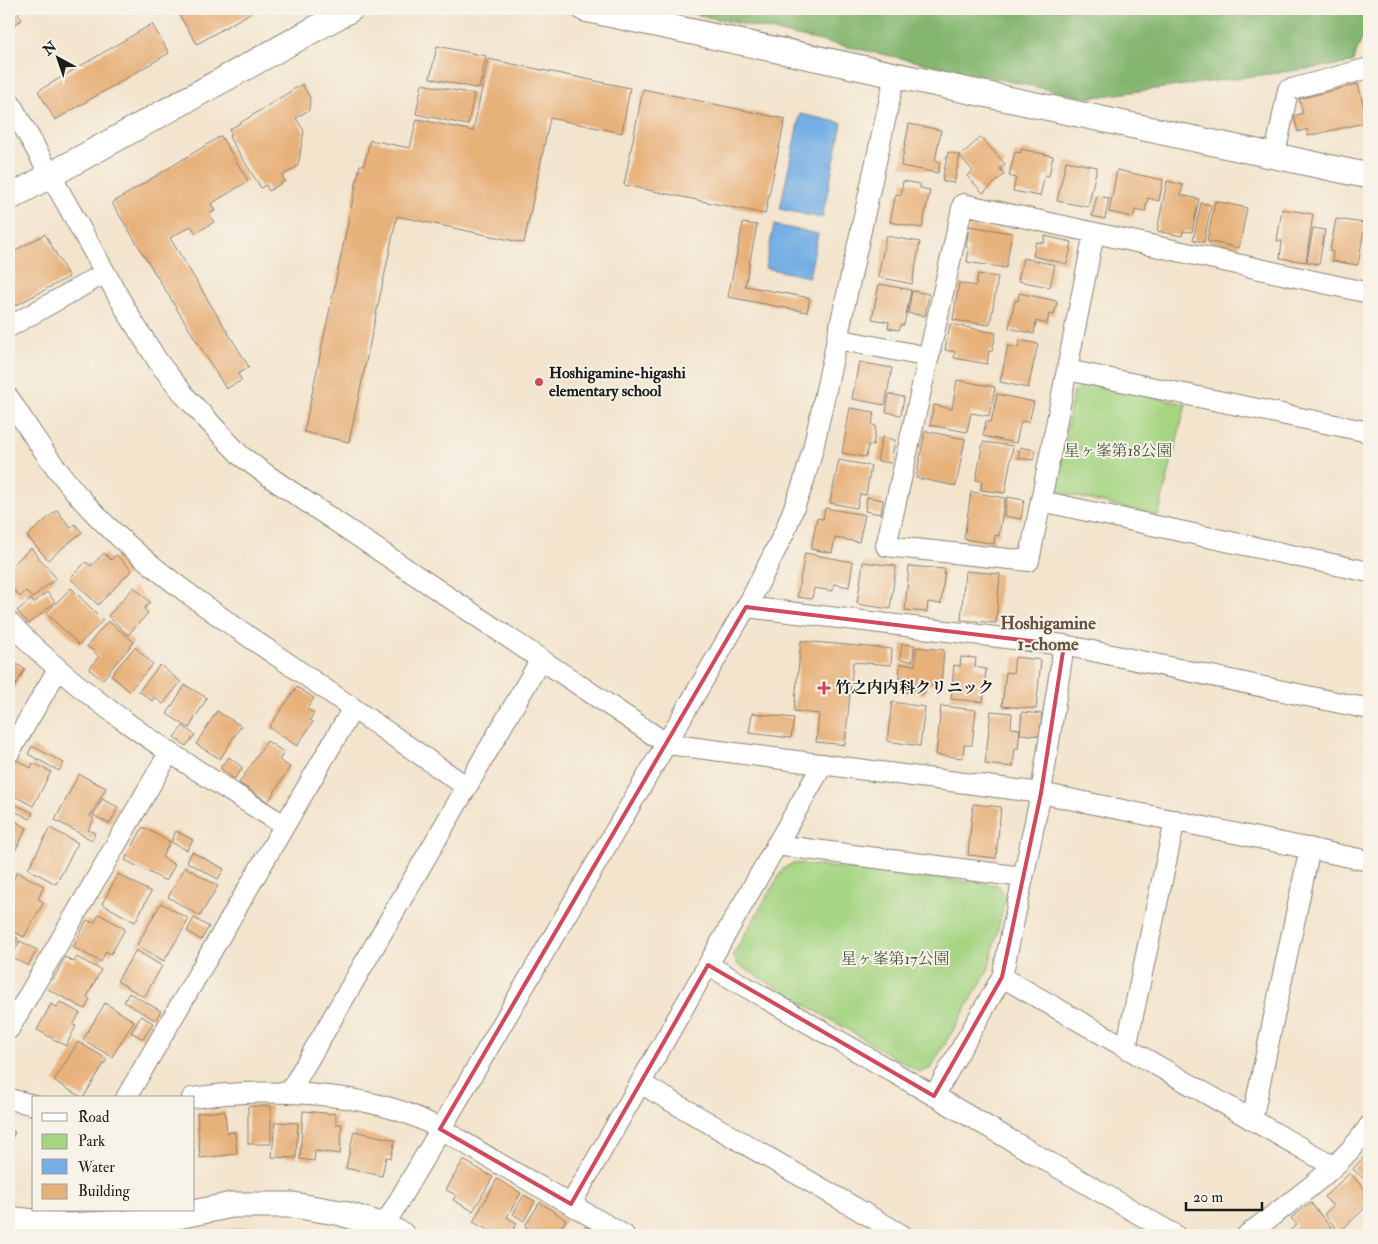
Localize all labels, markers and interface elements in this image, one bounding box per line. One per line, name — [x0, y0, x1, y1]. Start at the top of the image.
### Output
north arrow — [32, 32, 82, 82]
text: N — [39, 38, 61, 60]
place label: Hoshigamine-higashi elementary school — [549, 363, 686, 402]
marker: Hoshigamine-higashi elementary school — [533, 376, 545, 388]
park label: 星ヶ峯第18公園 — [1063, 441, 1173, 461]
district label: Hoshigamine 1-chome — [1000, 612, 1096, 656]
place label: 竹之内内科クリニック — [835, 678, 994, 698]
marker: 竹之内内科クリニック — [817, 681, 831, 695]
park label: 星ヶ峯第17公園 — [840, 949, 950, 969]
legend — [32, 1096, 195, 1212]
text: Road — [78, 1108, 110, 1127]
text: Park — [78, 1132, 105, 1151]
text: Water — [77, 1158, 115, 1177]
scale bar — [1186, 1179, 1262, 1211]
text: Building — [78, 1182, 130, 1201]
text: 20 m — [1193, 1188, 1223, 1207]

